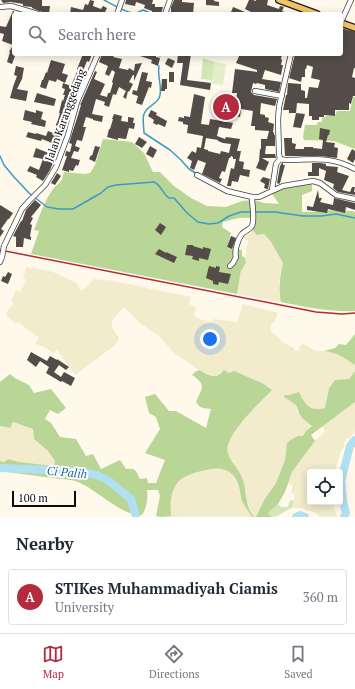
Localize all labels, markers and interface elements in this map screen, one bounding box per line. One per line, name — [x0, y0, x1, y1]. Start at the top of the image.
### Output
search box — [12, 12, 343, 56]
icon: search — [26, 23, 48, 45]
text: Search here — [58, 24, 136, 44]
street label: Jalan Karanggedang — [42, 67, 88, 163]
pin: A — [213, 92, 239, 122]
your location — [200, 329, 220, 349]
water label: Ci Palih — [46, 463, 88, 481]
map controls — [307, 469, 343, 505]
button: locate — [307, 469, 343, 505]
scale bar — [12, 489, 76, 508]
text: 100 m — [18, 491, 48, 505]
text: Nearby — [16, 532, 74, 555]
text: STIKes Muhammadiyah Ciamis — [55, 578, 278, 598]
text: A — [25, 588, 35, 606]
text: 360 m — [303, 588, 338, 606]
text: University — [55, 598, 114, 616]
tab: Map — [42, 643, 64, 681]
tab: Directions — [149, 643, 200, 681]
tab: Saved — [284, 643, 313, 681]

